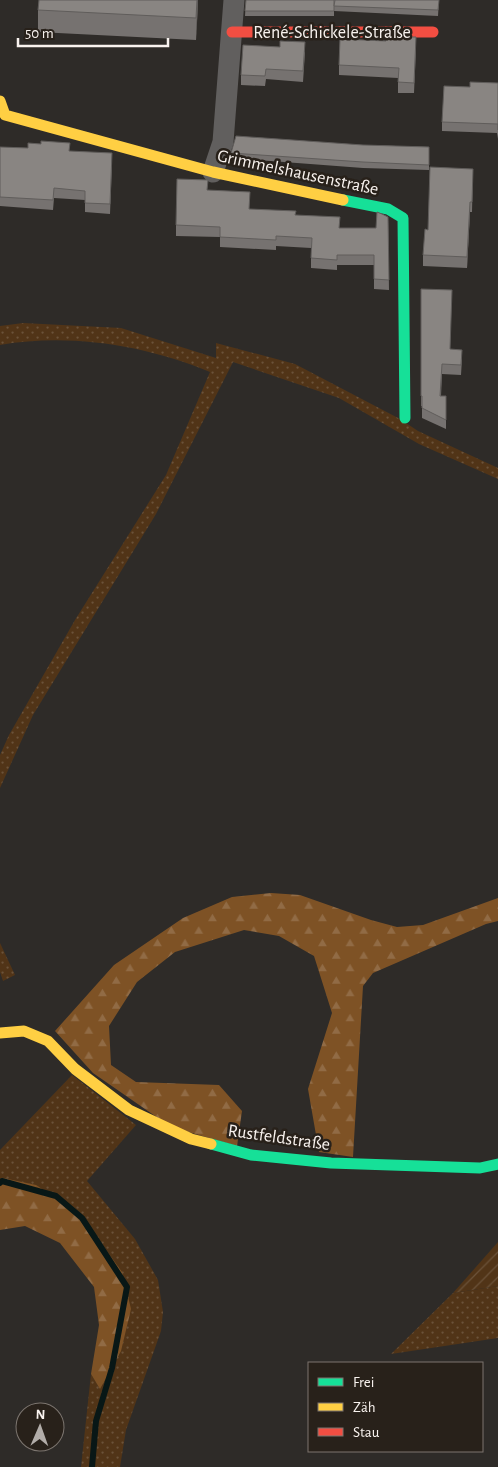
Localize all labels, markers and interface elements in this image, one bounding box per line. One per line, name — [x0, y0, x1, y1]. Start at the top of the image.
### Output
scale bar — [18, 15, 168, 47]
street label: René-Schickele-Straße — [253, 24, 411, 42]
text: 50 m — [25, 26, 54, 41]
street label: Grimmelshausenstraße — [216, 147, 380, 199]
street label: Rustfeldstraße — [227, 1122, 331, 1154]
legend — [308, 1362, 483, 1452]
text: Frei — [353, 1375, 374, 1390]
text: Zäh — [353, 1400, 376, 1415]
north arrow — [15, 1402, 65, 1452]
text: N — [35, 1408, 46, 1422]
text: Stau — [353, 1425, 380, 1440]

